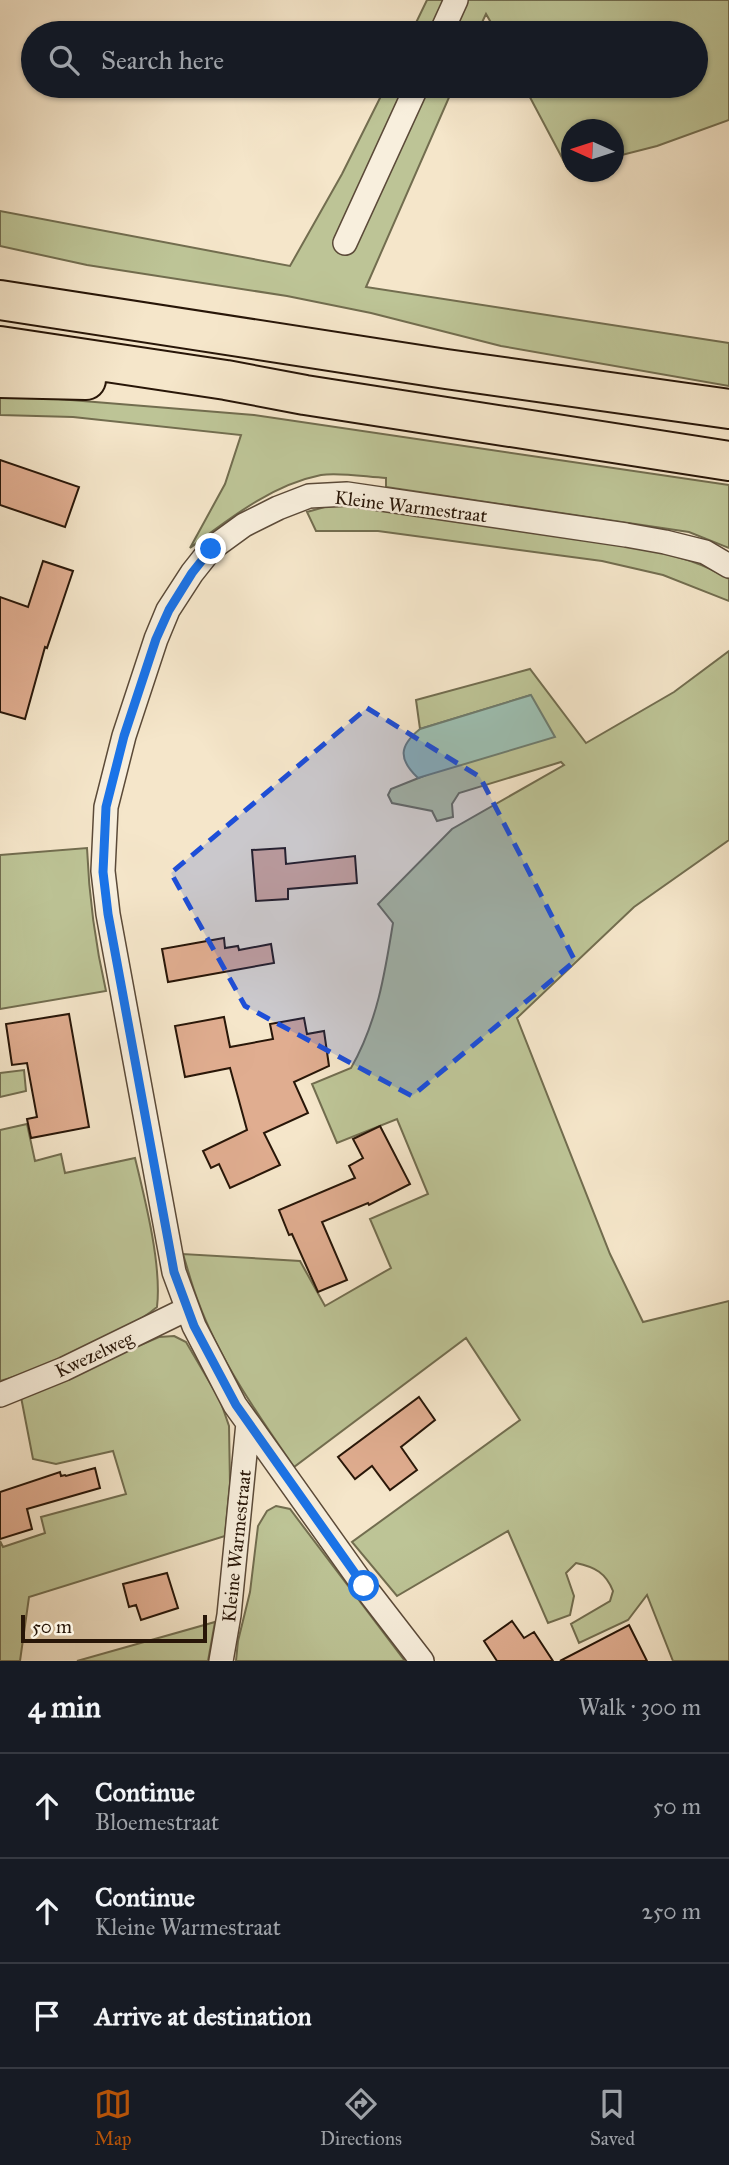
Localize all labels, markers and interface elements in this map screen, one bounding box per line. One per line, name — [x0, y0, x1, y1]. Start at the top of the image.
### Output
search box — [21, 21, 708, 98]
icon: search — [45, 41, 83, 79]
text: Search here — [101, 44, 224, 76]
north arrow — [561, 119, 624, 182]
street label: Kleine Warmestraat — [333, 486, 489, 527]
route end — [195, 533, 226, 564]
street label: Kwezelweg — [51, 1326, 138, 1383]
street label: Kleine Warmestraat — [217, 1468, 256, 1624]
route start — [348, 1570, 379, 1601]
scale bar — [21, 1612, 206, 1644]
text: 50 m — [32, 1615, 72, 1638]
text: 4 min — [28, 1689, 101, 1725]
text: Walk · 300 m — [578, 1693, 701, 1721]
text: Continue — [95, 1776, 195, 1808]
icon: ahead — [28, 1787, 66, 1825]
text: 50 m — [653, 1792, 701, 1820]
text: Bloemestraat — [95, 1808, 219, 1836]
text: Continue — [95, 1881, 195, 1913]
icon: ahead — [28, 1892, 66, 1930]
text: 250 m — [641, 1897, 701, 1925]
text: Kleine Warmestraat — [95, 1913, 281, 1941]
icon: arrive — [28, 1997, 66, 2035]
text: Arrive at destination — [95, 2000, 312, 2032]
tab: Map — [94, 2085, 132, 2150]
tab: Directions — [320, 2085, 402, 2150]
tab: Saved — [590, 2085, 635, 2150]

